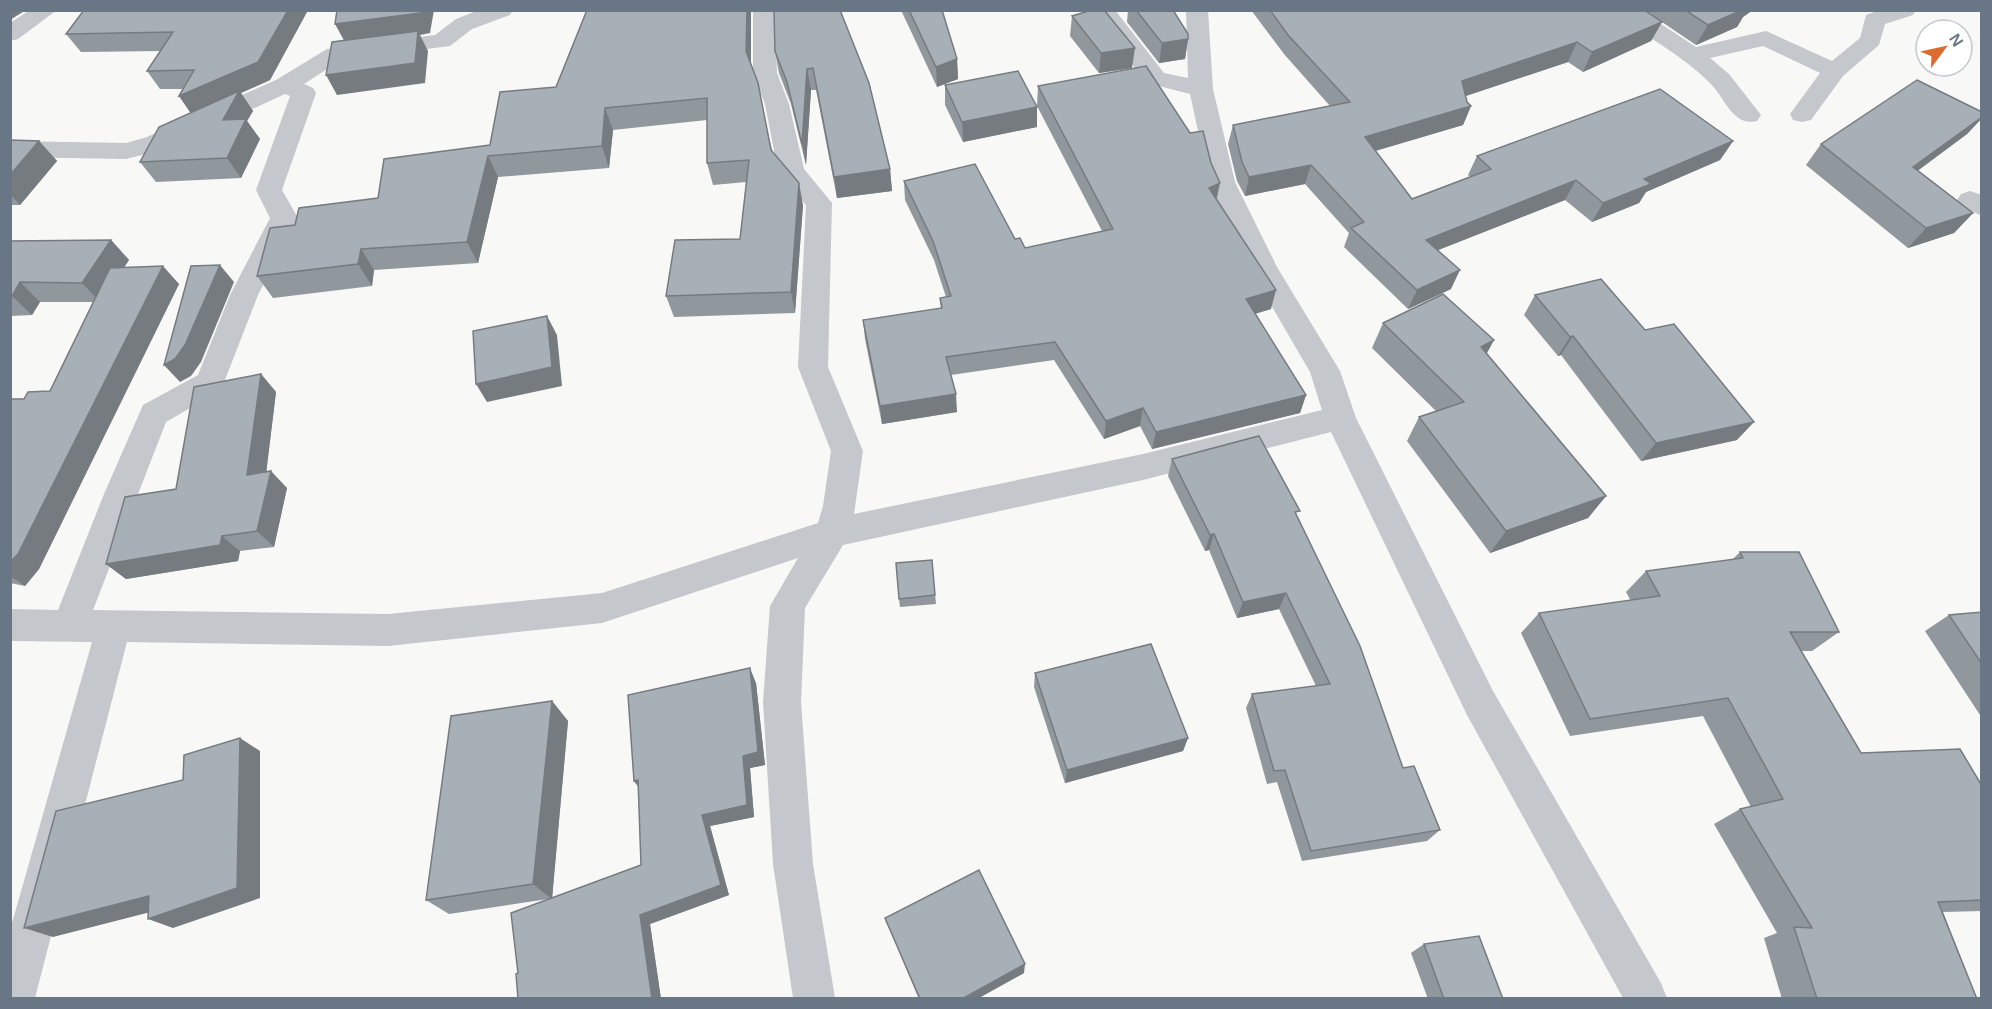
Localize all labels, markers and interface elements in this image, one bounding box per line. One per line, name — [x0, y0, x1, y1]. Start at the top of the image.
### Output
north arrow — [1914, 18, 1974, 78]
text: N — [1946, 31, 1966, 50]

